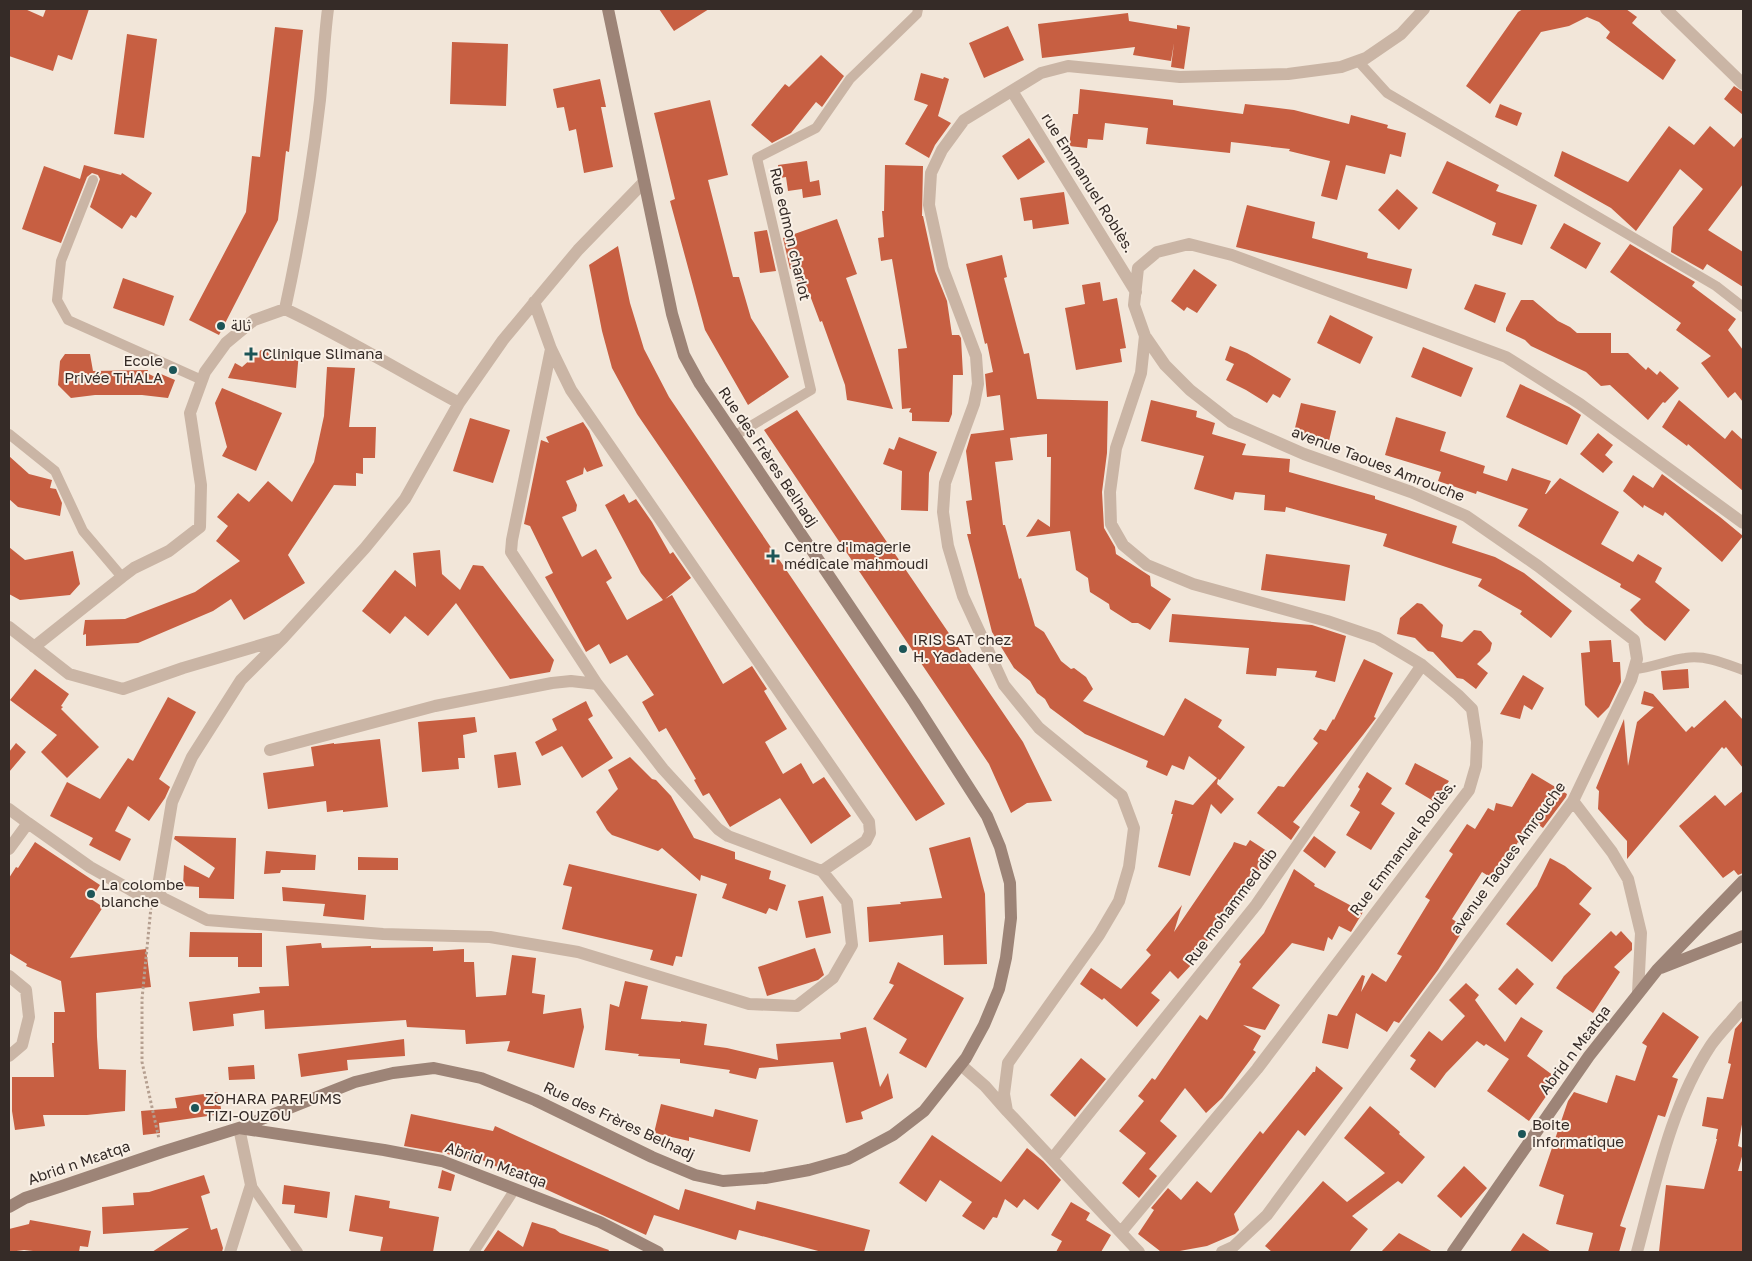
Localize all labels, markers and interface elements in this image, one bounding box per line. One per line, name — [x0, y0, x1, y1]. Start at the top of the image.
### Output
street label: rue Emmanuel Roblès. — [1039, 109, 1139, 256]
street label: Rue edmon charlot — [767, 166, 815, 302]
place label: ثالة — [231, 316, 251, 334]
marker: ثالة — [215, 320, 227, 332]
place label: Clinique Slimana — [262, 344, 383, 362]
marker: Clinique Slimana — [244, 347, 258, 361]
place label: Ecole Privée THALA — [64, 351, 163, 386]
marker: Ecole Privée THALA — [167, 364, 179, 376]
street label: Rue des Frères Belhadj — [715, 383, 822, 530]
street label: avenue Taoues Amrouche — [1289, 422, 1468, 505]
place label: Centre d'imagerie médicale mahmoudi — [784, 537, 929, 572]
marker: Centre d'imagerie médicale mahmoudi — [766, 549, 780, 563]
place label: IRIS SAT chez H. Yadadene — [913, 630, 1011, 665]
marker: IRIS SAT chez H. Yadadene — [897, 643, 909, 655]
street label: Rue Emmanuel Roblès. — [1345, 776, 1459, 919]
street label: avenue Taoues Amrouche — [1446, 778, 1569, 937]
street label: Rue mohammed dib — [1180, 844, 1280, 969]
place label: La colombe blanche — [101, 875, 184, 910]
marker: La colombe blanche — [85, 888, 97, 900]
street label: Abrid n Mɛatqa — [1535, 1001, 1614, 1098]
street label: Rue des Frères Belhadj — [541, 1077, 698, 1163]
place label: ZOHARA PARFUMS TIZI-OUZOU — [205, 1089, 342, 1124]
marker: ZOHARA PARFUMS TIZI-OUZOU — [189, 1102, 201, 1114]
place label: Boite informatique — [1532, 1115, 1624, 1150]
marker: Boite informatique — [1516, 1128, 1528, 1140]
street label: Abrid n Mɛatqa — [25, 1136, 132, 1188]
street label: Abrid n Mɛatqa — [443, 1137, 550, 1191]

